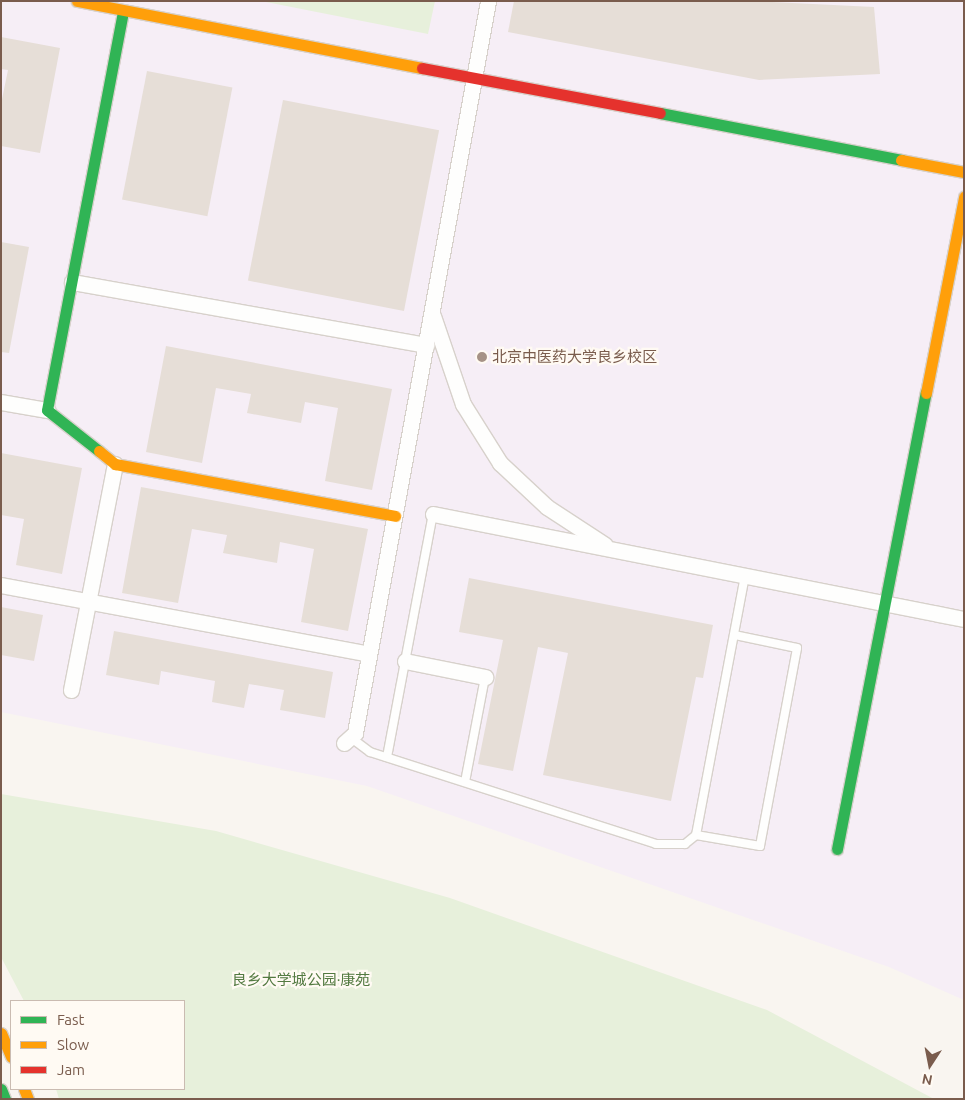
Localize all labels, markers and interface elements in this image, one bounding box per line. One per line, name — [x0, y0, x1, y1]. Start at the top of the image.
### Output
place label: 北京中医药大学良乡校区 — [492, 348, 657, 366]
marker: 北京中医药大学良乡校区 — [476, 351, 488, 363]
park label: 良乡大学城公园·康苑 — [232, 971, 370, 989]
legend — [10, 1000, 185, 1090]
text: Fast — [57, 1011, 84, 1028]
text: Slow — [57, 1036, 89, 1053]
north arrow — [905, 1040, 955, 1090]
text: Jam — [57, 1061, 85, 1078]
text: N — [920, 1071, 934, 1089]

